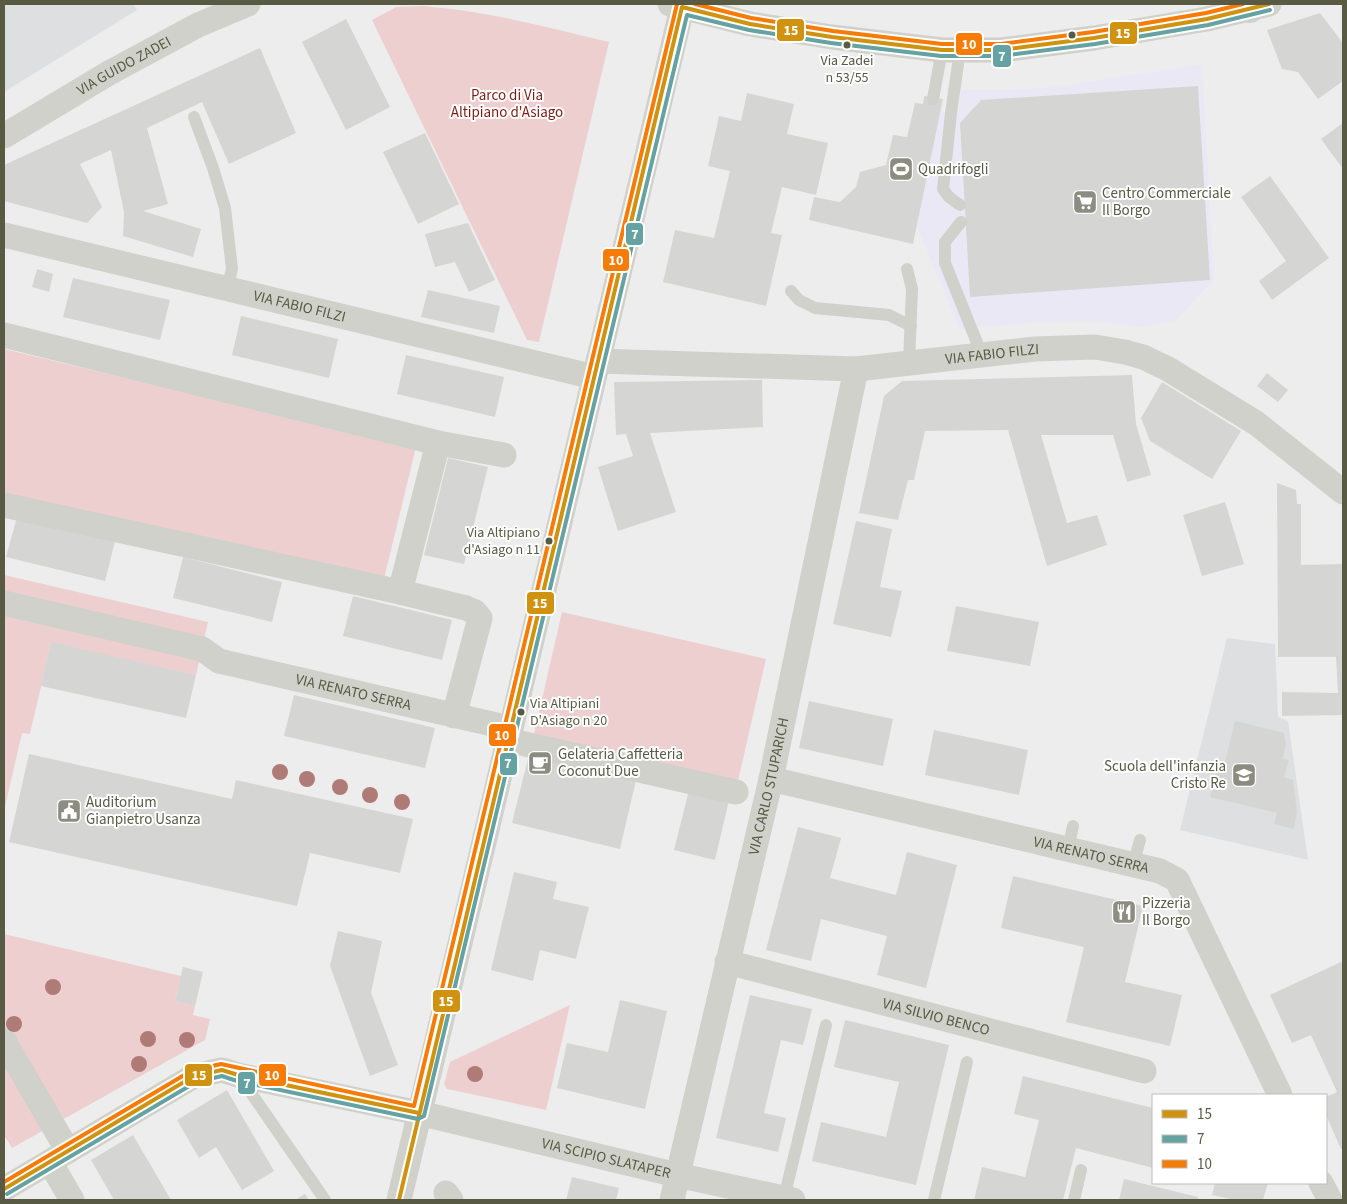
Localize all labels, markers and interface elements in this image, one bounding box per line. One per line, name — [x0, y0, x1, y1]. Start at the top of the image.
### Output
line badge: 15 — [776, 18, 805, 42]
text: 15 — [784, 21, 798, 41]
line badge: 15 — [1109, 21, 1138, 45]
text: 15 — [1116, 24, 1130, 44]
unlabelled marker — [1067, 30, 1077, 40]
street label: VIA GUIDO ZADEI — [73, 31, 175, 101]
line badge: 10 — [955, 32, 983, 56]
text: 10 — [962, 35, 976, 55]
marker: Via Zadei n 53/55 — [842, 40, 852, 50]
line badge: 7 — [992, 44, 1012, 68]
text: 7 — [998, 47, 1006, 67]
place label: Via Zadei n 53/55 — [820, 51, 874, 88]
park label: Parco di Via Altipiano d'Asiago — [451, 85, 563, 123]
sports icon: Quadrifogli — [888, 156, 914, 182]
place label: Quadrifogli — [918, 159, 988, 180]
place label: Centro Commerciale Il Borgo — [1102, 183, 1231, 221]
supermarket icon: Centro Commerciale Il Borgo — [1072, 189, 1098, 215]
line badge: 7 — [625, 222, 644, 246]
text: 7 — [631, 225, 639, 245]
line badge: 10 — [602, 248, 630, 272]
text: 10 — [609, 251, 623, 271]
street label: VIA FABIO FILZI — [251, 285, 348, 327]
street label: VIA FABIO FILZI — [944, 338, 1039, 369]
place label: Via Altipiano d'Asiago n 11 — [464, 523, 540, 560]
marker: Via Altipiano d'Asiago n 11 — [544, 536, 554, 546]
line badge: 15 — [526, 591, 555, 615]
text: 15 — [533, 594, 547, 614]
street label: VIA RENATO SERRA — [293, 668, 414, 716]
place label: Via Altipiani D'Asiago n 20 — [530, 694, 607, 731]
marker: Via Altipiani D'Asiago n 20 — [516, 707, 526, 717]
street label: VIA CARLO STUPARICH — [743, 716, 794, 857]
line badge: 10 — [488, 723, 517, 747]
text: 10 — [495, 726, 509, 746]
place label: Gelateria Caffetteria Coconut Due — [558, 744, 683, 782]
cafe icon: Gelateria Caffetteria Coconut Due — [527, 750, 553, 776]
line badge: 7 — [499, 752, 518, 776]
text: 7 — [504, 754, 512, 774]
place label: Scuola dell'infanzia Cristo Re — [1104, 756, 1226, 794]
school or university icon: Scuola dell'infanzia Cristo Re — [1231, 762, 1257, 788]
place label: Auditorium Gianpietro Usanza — [86, 792, 201, 830]
public building icon: Auditorium Gianpietro Usanza — [56, 798, 82, 824]
street label: VIA RENATO SERRA — [1031, 831, 1152, 879]
place label: Pizzeria Il Borgo — [1142, 893, 1191, 931]
restaurant icon: Pizzeria Il Borgo — [1111, 899, 1137, 925]
line badge: 15 — [432, 989, 461, 1013]
text: 15 — [439, 992, 453, 1012]
street label: VIA SILVIO BENCO — [880, 993, 992, 1041]
line badge: 15 — [184, 1063, 213, 1087]
line badge: 10 — [258, 1063, 287, 1087]
text: 15 — [192, 1066, 206, 1086]
text: 10 — [265, 1066, 279, 1086]
line badge: 7 — [237, 1071, 256, 1095]
text: 7 — [243, 1074, 251, 1094]
legend — [1152, 1094, 1327, 1184]
text: 15 — [1197, 1104, 1212, 1125]
text: 7 — [1197, 1129, 1204, 1150]
street label: VIA SCIPIO SLATAPER — [540, 1132, 673, 1184]
text: 10 — [1197, 1154, 1212, 1175]

